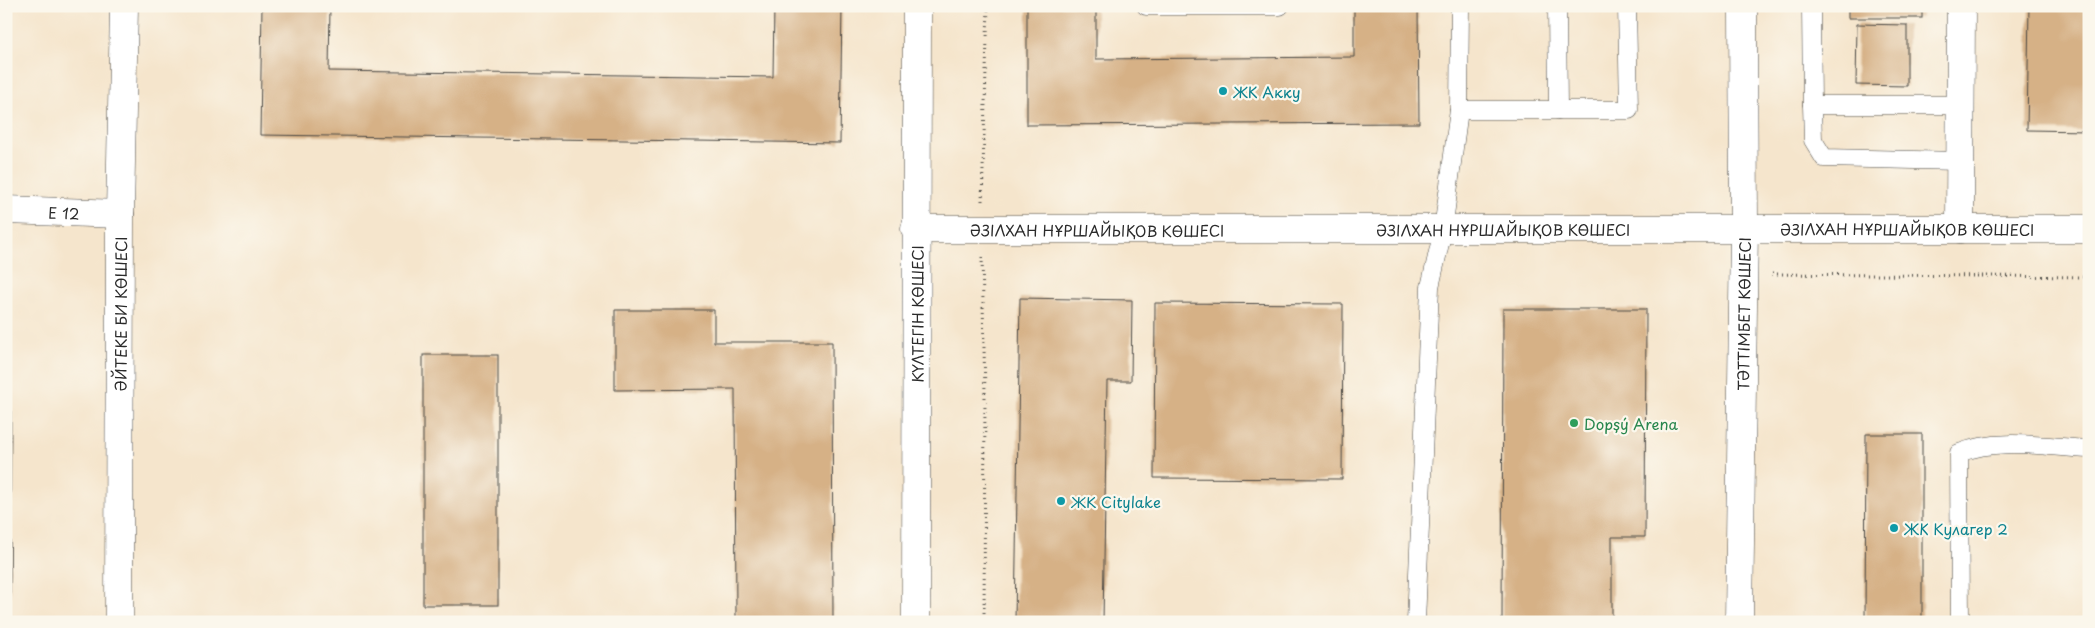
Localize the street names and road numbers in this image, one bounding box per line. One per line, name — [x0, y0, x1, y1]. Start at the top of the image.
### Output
street label: E 12 — [48, 200, 80, 224]
street label: ӘЗІЛХАН НҰРШАЙЫҚОВ КӨШЕСІ — [1376, 217, 1630, 241]
street label: ӘЗІЛХАН НҰРШАЙЫҚОВ КӨШЕСІ — [1780, 217, 2034, 240]
street label: ӘЗІЛХАН НҰРШАЙЫҚОВ КӨШЕСІ — [970, 218, 1224, 241]
street label: ӘЙТЕКЕ БИ КӨШЕСІ — [108, 237, 131, 391]
street label: ТӘТТІМБЕТ КӨШЕСІ — [1730, 237, 1755, 391]
street label: КҮЛТЕГІН КӨШЕСІ — [905, 245, 928, 383]

